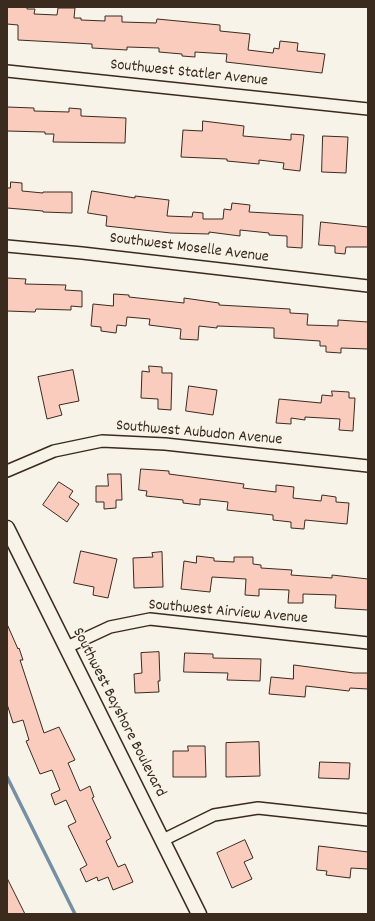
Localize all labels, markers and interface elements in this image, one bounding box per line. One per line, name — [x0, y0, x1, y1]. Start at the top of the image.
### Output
street label: Southwest Statler Avenue — [109, 56, 269, 92]
street label: Southwest Moselle Avenue — [108, 230, 270, 268]
street label: Southwest Aubudon Avenue — [115, 417, 283, 451]
street label: Southwest Airview Avenue — [147, 596, 309, 630]
street label: Southwest Bayshore Boulevard — [67, 625, 169, 801]

